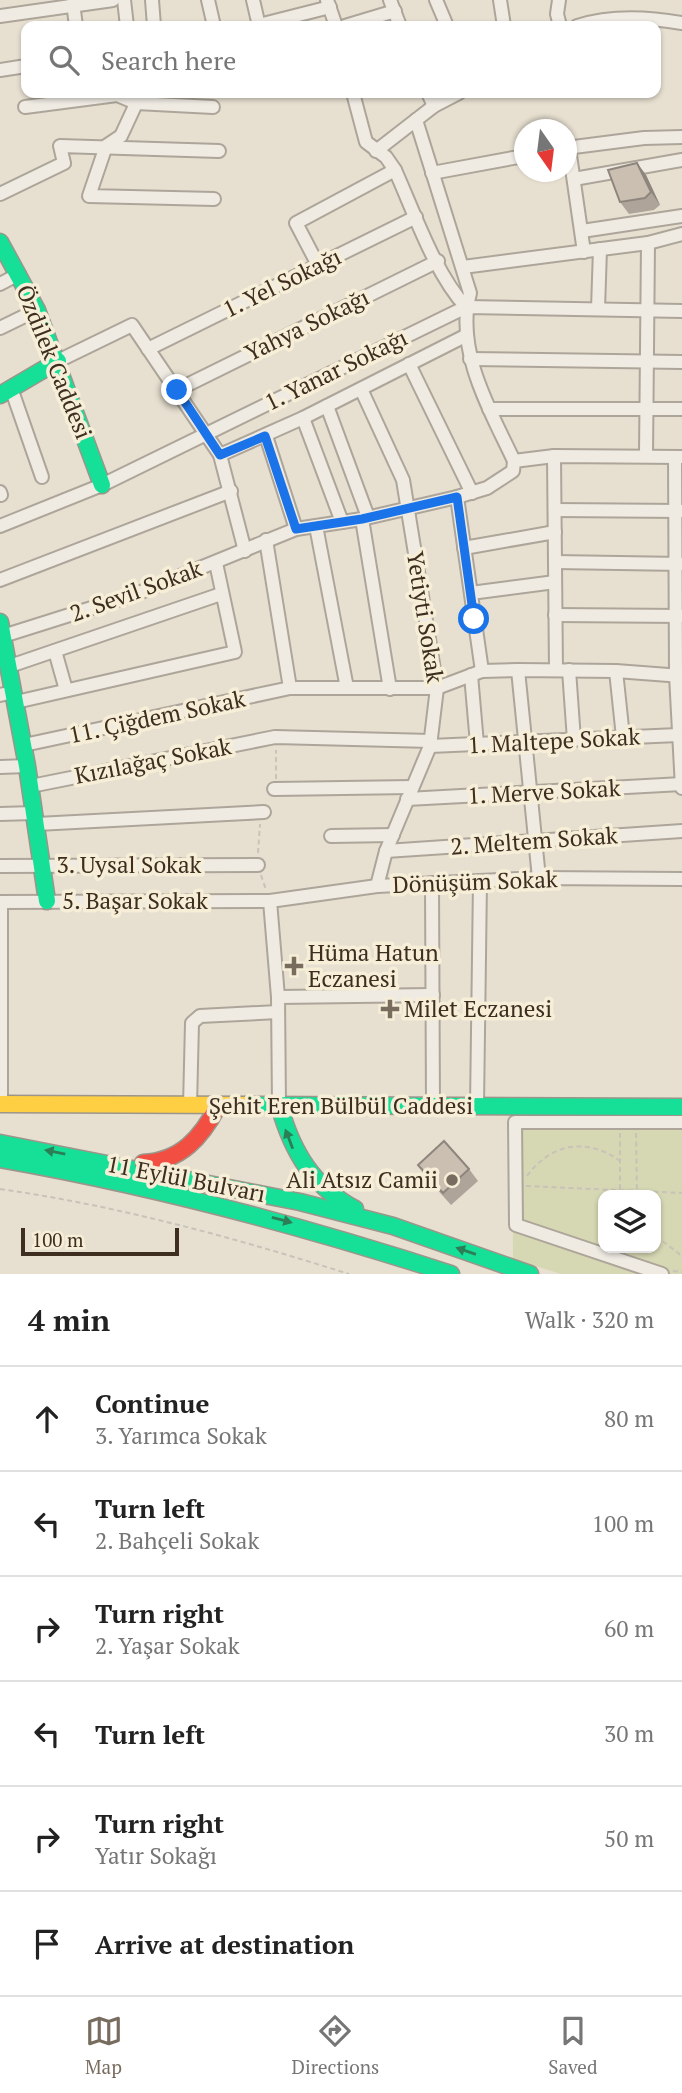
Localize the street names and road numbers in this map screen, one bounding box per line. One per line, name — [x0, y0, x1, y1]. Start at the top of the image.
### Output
street label: 1. Yel Sokağı — [218, 241, 346, 324]
street label: Özdilek Caddesi — [9, 280, 100, 444]
street label: Yahya Sokağı — [240, 281, 374, 368]
street label: 1. Yanar Sokağı — [259, 322, 412, 417]
street label: Yetiyti Sokak — [400, 549, 451, 685]
street label: 2. Sevil Sokak — [66, 552, 206, 629]
street label: 11. Çiğdem Sokak — [66, 683, 248, 750]
street label: 1. Maltepe Sokak — [467, 721, 641, 760]
street label: Kızılağaç Sokak — [72, 730, 234, 791]
street label: 1. Merve Sokak — [467, 772, 621, 811]
street label: 2. Meltem Sokak — [449, 819, 619, 862]
street label: 3. Uysal Sokak — [57, 849, 202, 880]
street label: Dönüşüm Sokak — [392, 863, 558, 900]
street label: 5. Başar Sokak — [62, 885, 208, 916]
street label: Şehit Eren Bülbül Caddesi — [209, 1090, 473, 1121]
street label: 11 Eylül Bulvarı — [104, 1148, 268, 1209]

